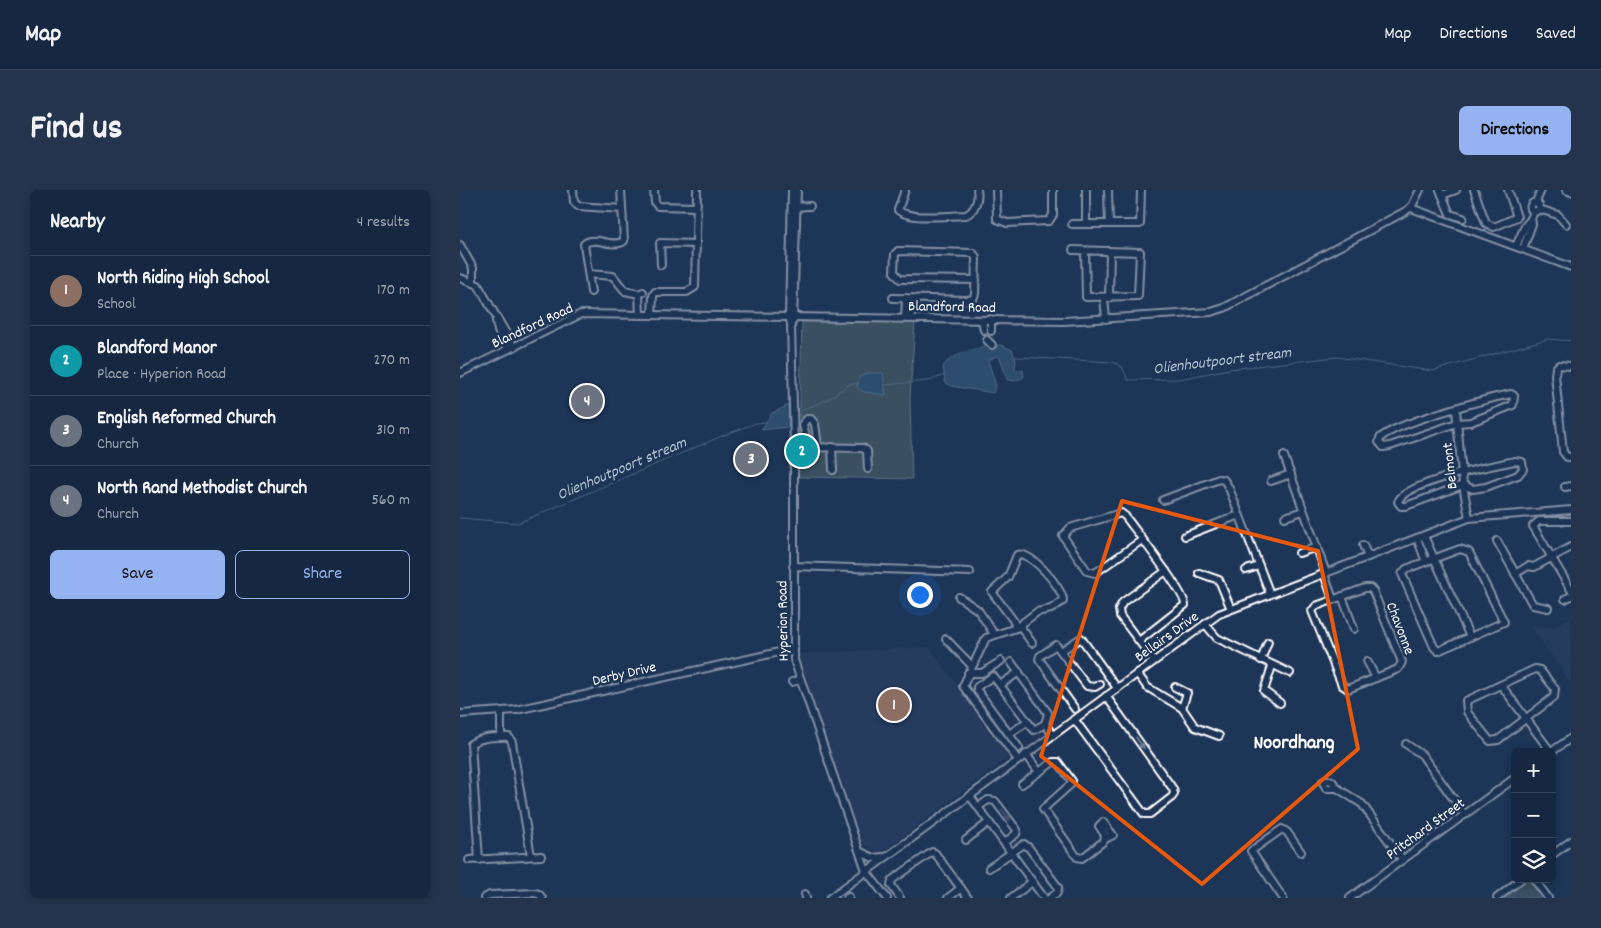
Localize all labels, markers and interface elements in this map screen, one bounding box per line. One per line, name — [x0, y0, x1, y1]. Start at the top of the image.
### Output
text: Map — [25, 18, 61, 52]
text: Map — [1384, 22, 1411, 47]
text: Directions — [1439, 22, 1508, 47]
text: Saved — [1536, 22, 1576, 47]
text: Find us — [30, 105, 122, 155]
button: Directions — [1459, 106, 1571, 155]
text: Nearby — [50, 208, 105, 238]
text: 4 results — [357, 211, 410, 234]
text: North Riding High School — [97, 266, 269, 293]
text: 1 — [64, 279, 68, 302]
text: 170 m — [377, 279, 410, 302]
text: School — [97, 293, 136, 316]
street label: Blandford Road — [908, 296, 996, 320]
street label: Blandford Road — [488, 298, 577, 355]
text: Blandford Manor — [97, 336, 217, 363]
water label: Olienhoutpoort stream — [1152, 341, 1294, 381]
text: 2 — [63, 349, 70, 372]
text: 270 m — [374, 349, 410, 372]
text: Place · Hyperion Road — [97, 363, 226, 386]
pin: 4 — [571, 382, 603, 420]
text: English Reformed Church — [97, 406, 276, 433]
text: 3 — [62, 419, 70, 442]
text: 310 m — [376, 419, 410, 442]
water label: Olienhoutpoort stream — [554, 431, 691, 507]
pin: 2 — [786, 432, 818, 470]
text: Church — [97, 433, 139, 456]
pin: 3 — [735, 440, 767, 478]
street label: Belmont — [1438, 441, 1464, 490]
text: North Rand Methodist Church — [97, 476, 307, 503]
text: 4 — [63, 489, 69, 512]
text: 560 m — [371, 489, 410, 512]
text: Church — [97, 503, 139, 526]
button: Save — [50, 550, 225, 599]
button: Share — [235, 550, 410, 599]
street label: Hyperion Road — [772, 580, 796, 661]
your location — [907, 582, 933, 608]
street label: Chavonne — [1379, 599, 1419, 659]
street label: Bellairs Drive — [1130, 606, 1204, 669]
street label: Derby Drive — [590, 657, 659, 693]
pin: 1 — [878, 686, 910, 724]
district label: Noordhang — [1253, 730, 1335, 758]
one-way arrow — [1135, 736, 1145, 750]
map controls — [1511, 748, 1556, 883]
button: + — [1511, 748, 1556, 793]
street label: Pritchard Street — [1382, 793, 1471, 866]
button: − — [1511, 793, 1556, 838]
one-way arrow — [1001, 808, 1011, 822]
button: layers — [1511, 838, 1556, 883]

